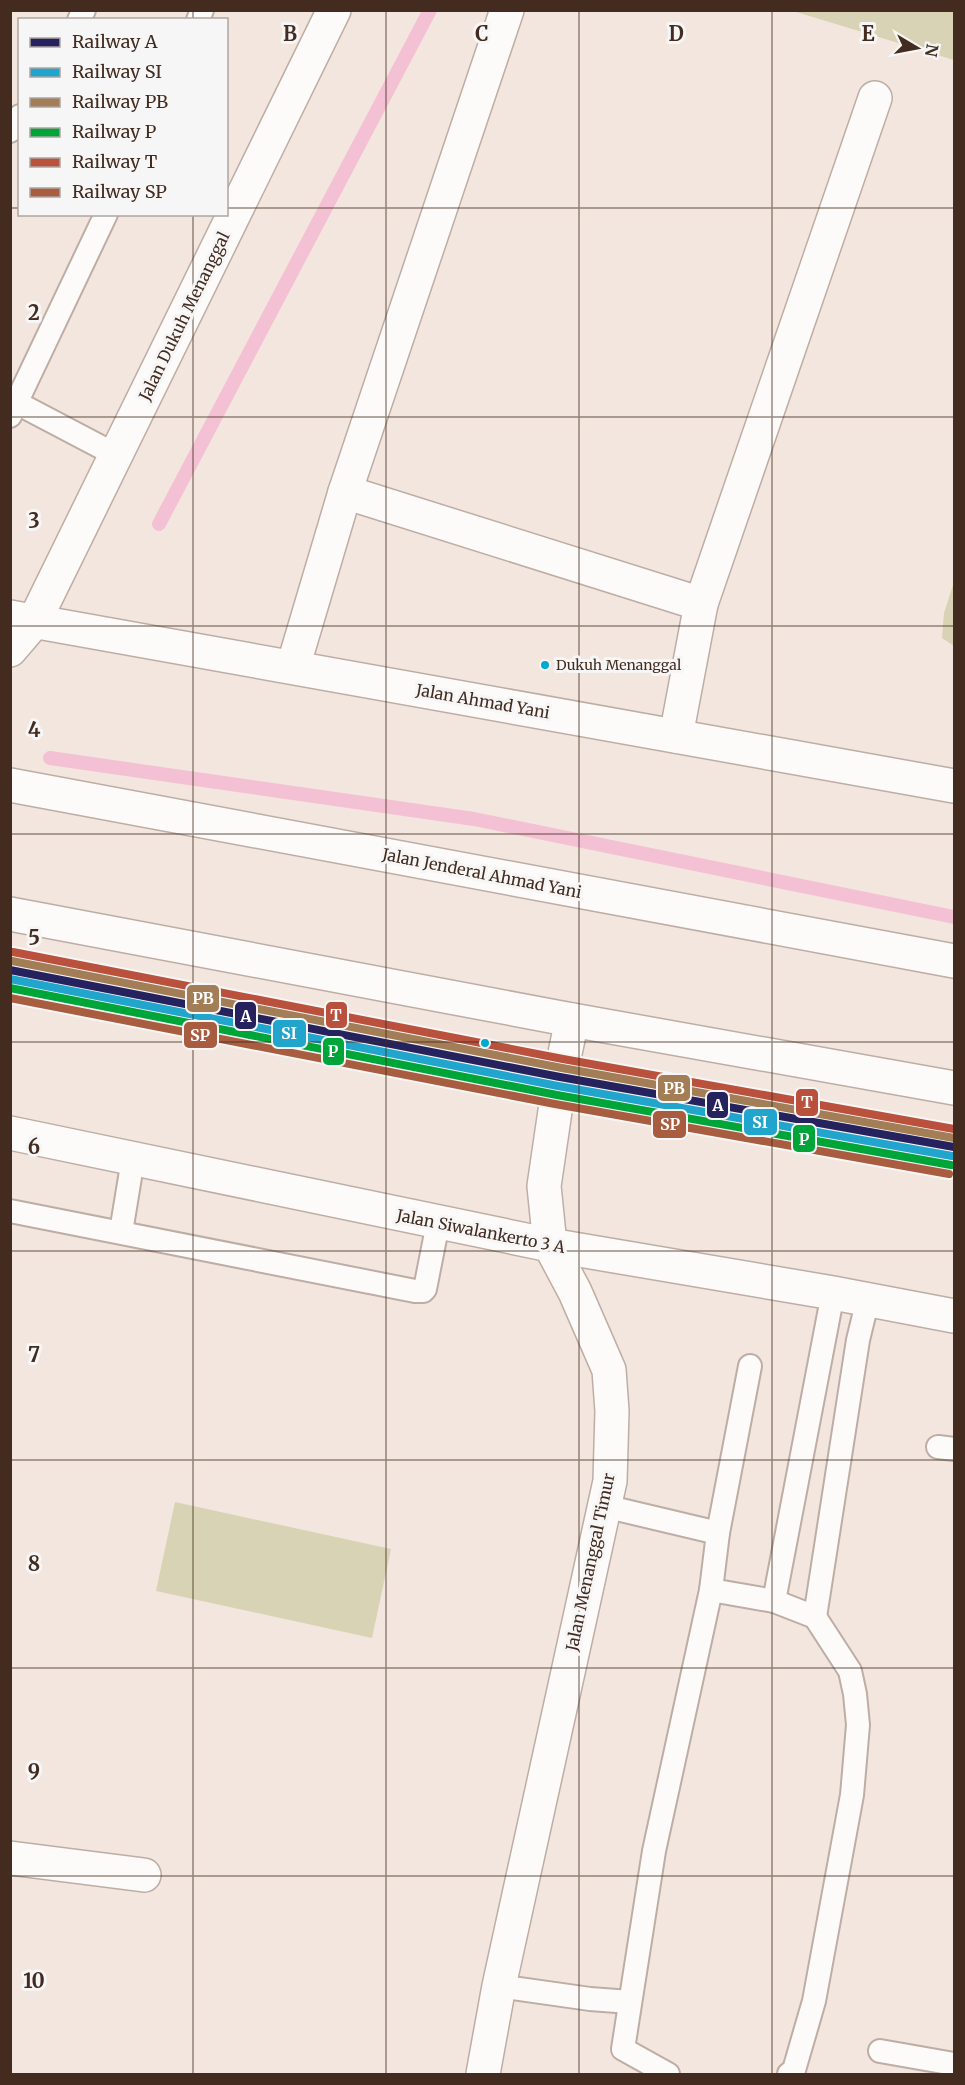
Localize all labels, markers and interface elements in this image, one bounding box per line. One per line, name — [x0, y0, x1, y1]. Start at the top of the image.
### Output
legend — [18, 18, 228, 216]
north arrow — [887, 18, 947, 78]
text: B — [283, 21, 297, 46]
text: C — [475, 21, 489, 46]
text: D — [668, 21, 684, 46]
text: E — [861, 21, 875, 46]
text: Railway A — [72, 30, 158, 53]
text: N — [921, 43, 943, 59]
text: Railway SI — [72, 60, 162, 83]
text: Railway PB — [72, 90, 168, 113]
text: Railway P — [72, 120, 157, 143]
text: Railway T — [72, 150, 158, 173]
text: Railway SP — [72, 180, 167, 203]
street label: Jalan Dukuh Menanggal — [134, 228, 234, 405]
text: 2 — [28, 300, 40, 325]
text: 3 — [28, 508, 40, 533]
place label: Dukuh Menanggal — [556, 656, 682, 674]
marker: Dukuh Menanggal — [539, 659, 551, 671]
street label: Jalan Ahmad Yani — [414, 679, 551, 723]
text: 4 — [28, 717, 41, 742]
street label: Jalan Jenderal Ahmad Yani — [380, 844, 583, 902]
text: 5 — [28, 925, 40, 950]
line badge: PB — [186, 984, 220, 1013]
text: PB — [192, 988, 214, 1008]
line badge: A — [234, 1001, 257, 1030]
line badge: T — [325, 1001, 348, 1029]
text: T — [330, 1005, 342, 1025]
text: A — [239, 1006, 252, 1026]
line badge: SI — [272, 1019, 307, 1048]
line badge: SP — [183, 1021, 218, 1049]
text: SI — [281, 1023, 297, 1043]
text: SP — [190, 1025, 210, 1045]
line badge: P — [322, 1037, 345, 1066]
unlabelled marker — [479, 1037, 491, 1049]
text: P — [328, 1041, 339, 1061]
line badge: PB — [657, 1074, 691, 1102]
text: PB — [663, 1078, 685, 1098]
line badge: T — [795, 1088, 819, 1117]
line badge: A — [706, 1091, 729, 1119]
text: T — [801, 1092, 813, 1112]
text: A — [711, 1095, 724, 1115]
line badge: SI — [743, 1108, 778, 1136]
line badge: SP — [652, 1110, 687, 1139]
text: SI — [752, 1112, 768, 1132]
text: SP — [660, 1114, 680, 1134]
line badge: P — [792, 1124, 816, 1153]
text: P — [799, 1129, 810, 1149]
text: 6 — [28, 1134, 40, 1159]
street label: Jalan Siwalankerto 3 A — [394, 1205, 568, 1257]
text: 7 — [28, 1342, 40, 1367]
street label: Jalan Menanggal Timur — [561, 1471, 619, 1654]
text: 8 — [28, 1551, 40, 1576]
text: 9 — [28, 1759, 40, 1784]
text: 10 — [23, 1968, 45, 1993]

